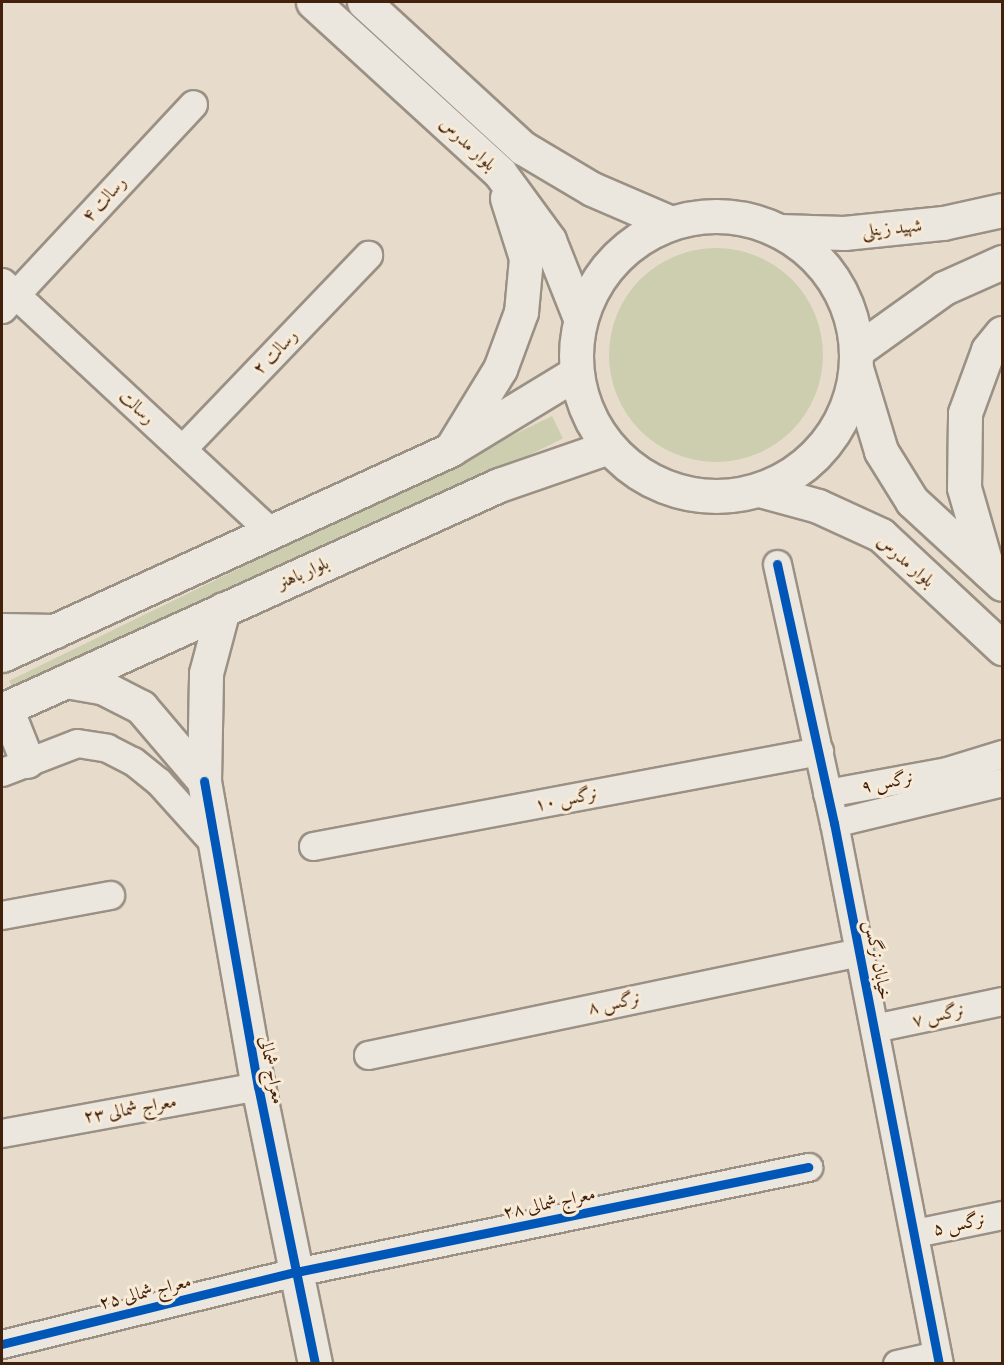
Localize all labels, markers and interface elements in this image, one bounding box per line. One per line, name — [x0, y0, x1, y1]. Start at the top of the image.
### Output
street label: بلوار مدرس — [435, 112, 501, 176]
street label: رسالت ۴ — [77, 172, 131, 226]
street label: شهید زینلی — [861, 215, 923, 241]
street label: رسالت ۲ — [248, 325, 302, 379]
street label: رسالت — [115, 385, 159, 429]
street label: بلوار مدرس — [873, 530, 939, 592]
street label: بلوار باهنر — [274, 552, 332, 594]
street label: نرگس ۹ — [859, 766, 915, 798]
street label: نرگس ۱۰ — [533, 782, 599, 816]
street label: خیابان نرگس — [860, 918, 896, 1002]
street label: نرگس ۸ — [586, 987, 642, 1019]
street label: نرگس ۷ — [910, 999, 966, 1031]
street label: معراج شمالی — [255, 1034, 289, 1106]
street label: معراج شمالی ۲۳ — [82, 1090, 178, 1128]
street label: معراج شمالی ۲۸ — [501, 1183, 597, 1223]
street label: نرگس ۵ — [931, 1208, 987, 1240]
street label: معراج شمالی ۲۵ — [97, 1270, 193, 1314]

